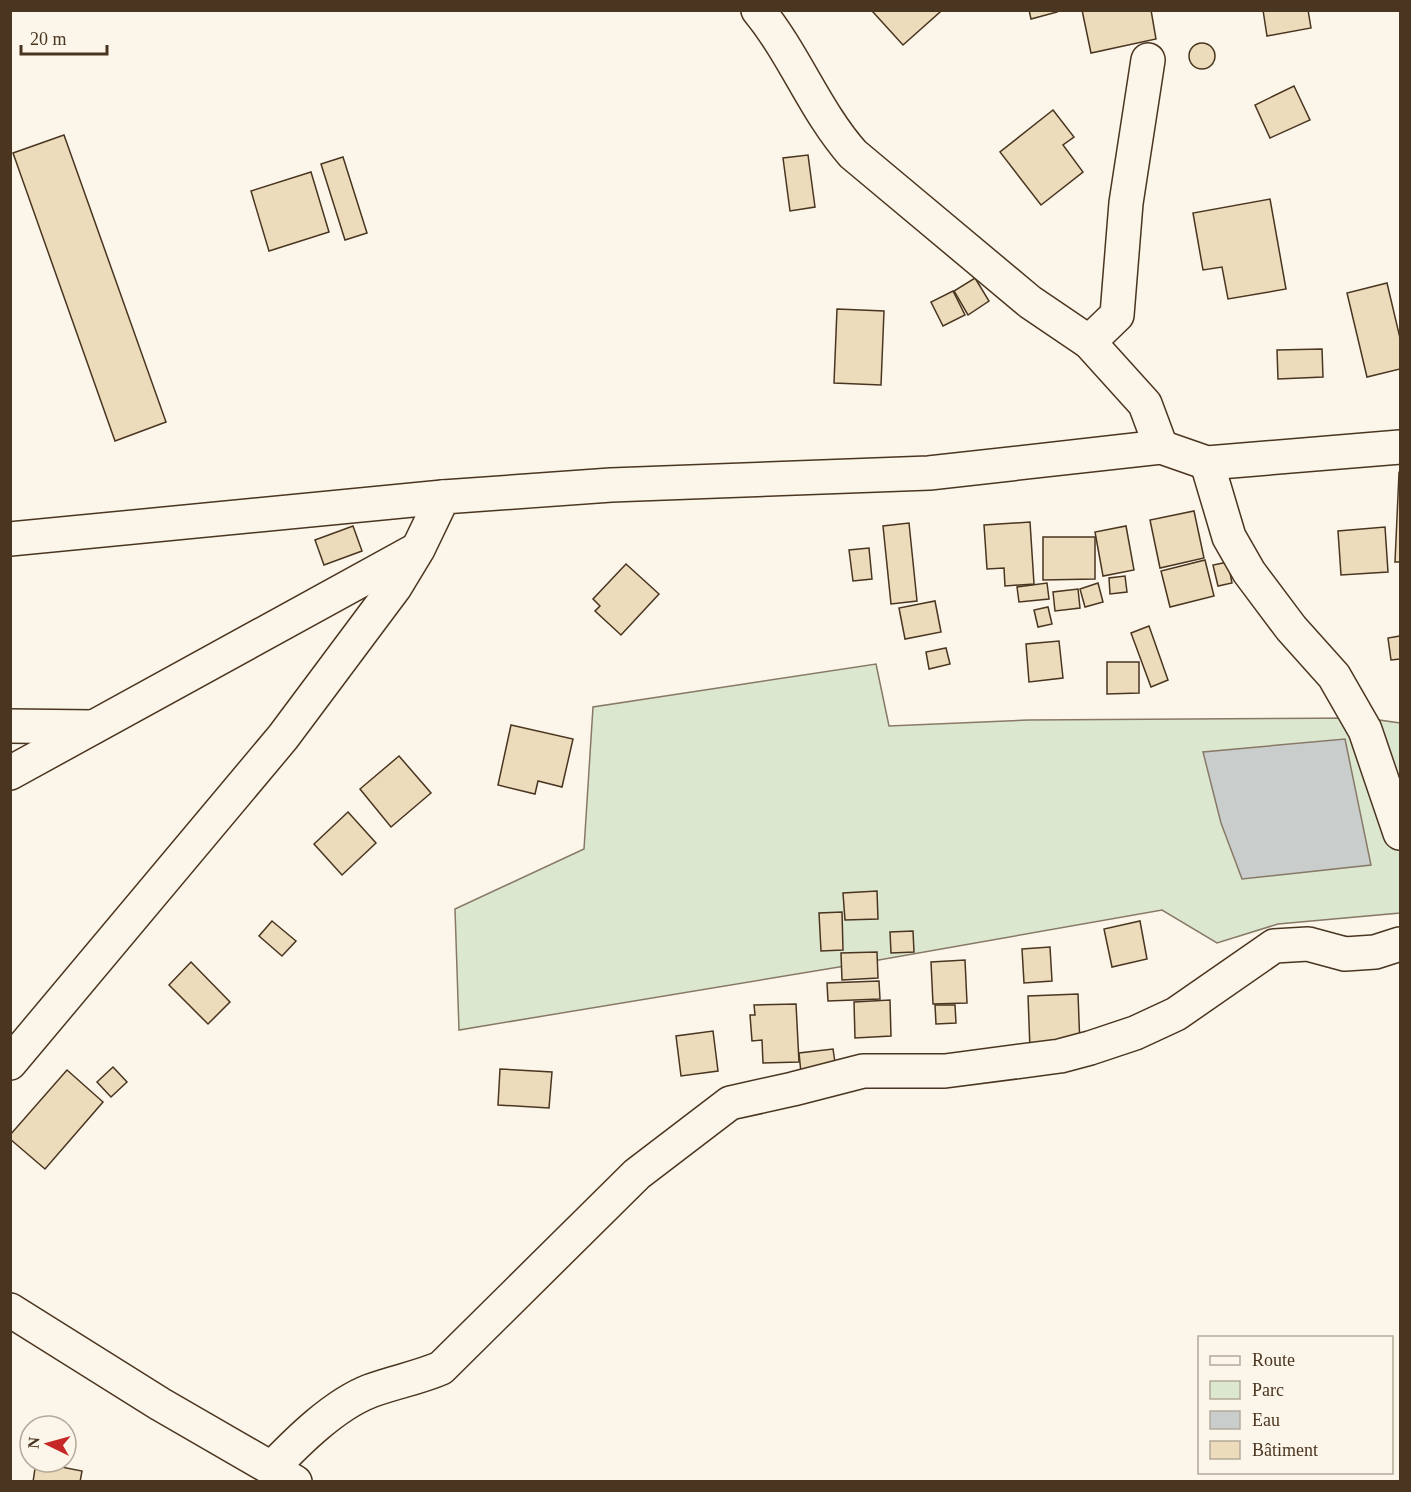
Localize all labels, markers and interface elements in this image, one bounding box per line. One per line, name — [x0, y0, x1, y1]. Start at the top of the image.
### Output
scale bar — [21, 18, 106, 56]
text: 20 m — [30, 29, 67, 49]
legend — [1198, 1336, 1393, 1474]
text: Route — [1252, 1350, 1295, 1370]
text: Parc — [1252, 1380, 1284, 1400]
text: Eau — [1252, 1410, 1280, 1430]
north arrow — [18, 1414, 78, 1474]
text: N — [25, 1436, 43, 1449]
text: Bâtiment — [1252, 1440, 1318, 1460]

